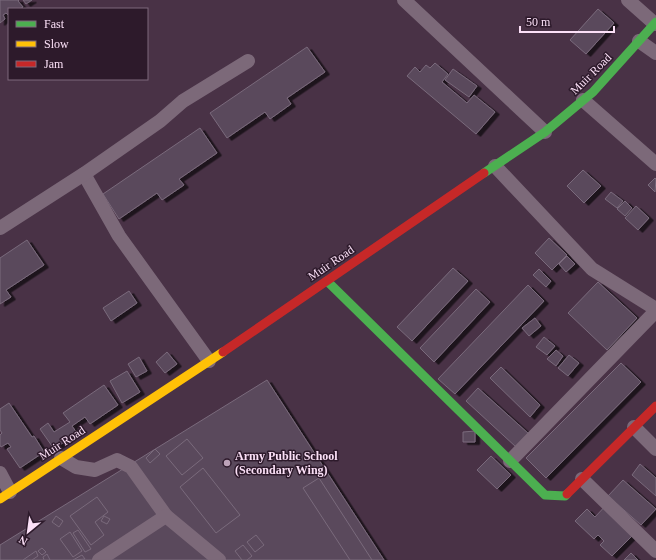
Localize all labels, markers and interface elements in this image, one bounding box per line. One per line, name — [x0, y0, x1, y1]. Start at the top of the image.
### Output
legend — [8, 8, 148, 80]
scale bar — [520, 8, 614, 34]
text: 50 m — [526, 15, 551, 29]
text: Fast — [44, 17, 65, 31]
text: Slow — [44, 37, 69, 51]
street label: Muir Road — [568, 51, 614, 97]
text: Jam — [44, 57, 64, 71]
street label: Muir Road — [305, 243, 357, 283]
street label: Muir Road — [36, 423, 88, 463]
place label: Army Public School (Secondary Wing) — [235, 449, 338, 477]
marker: Army Public School (Secondary Wing) — [222, 458, 232, 468]
north arrow — [8, 512, 48, 552]
text: N — [17, 534, 30, 548]

